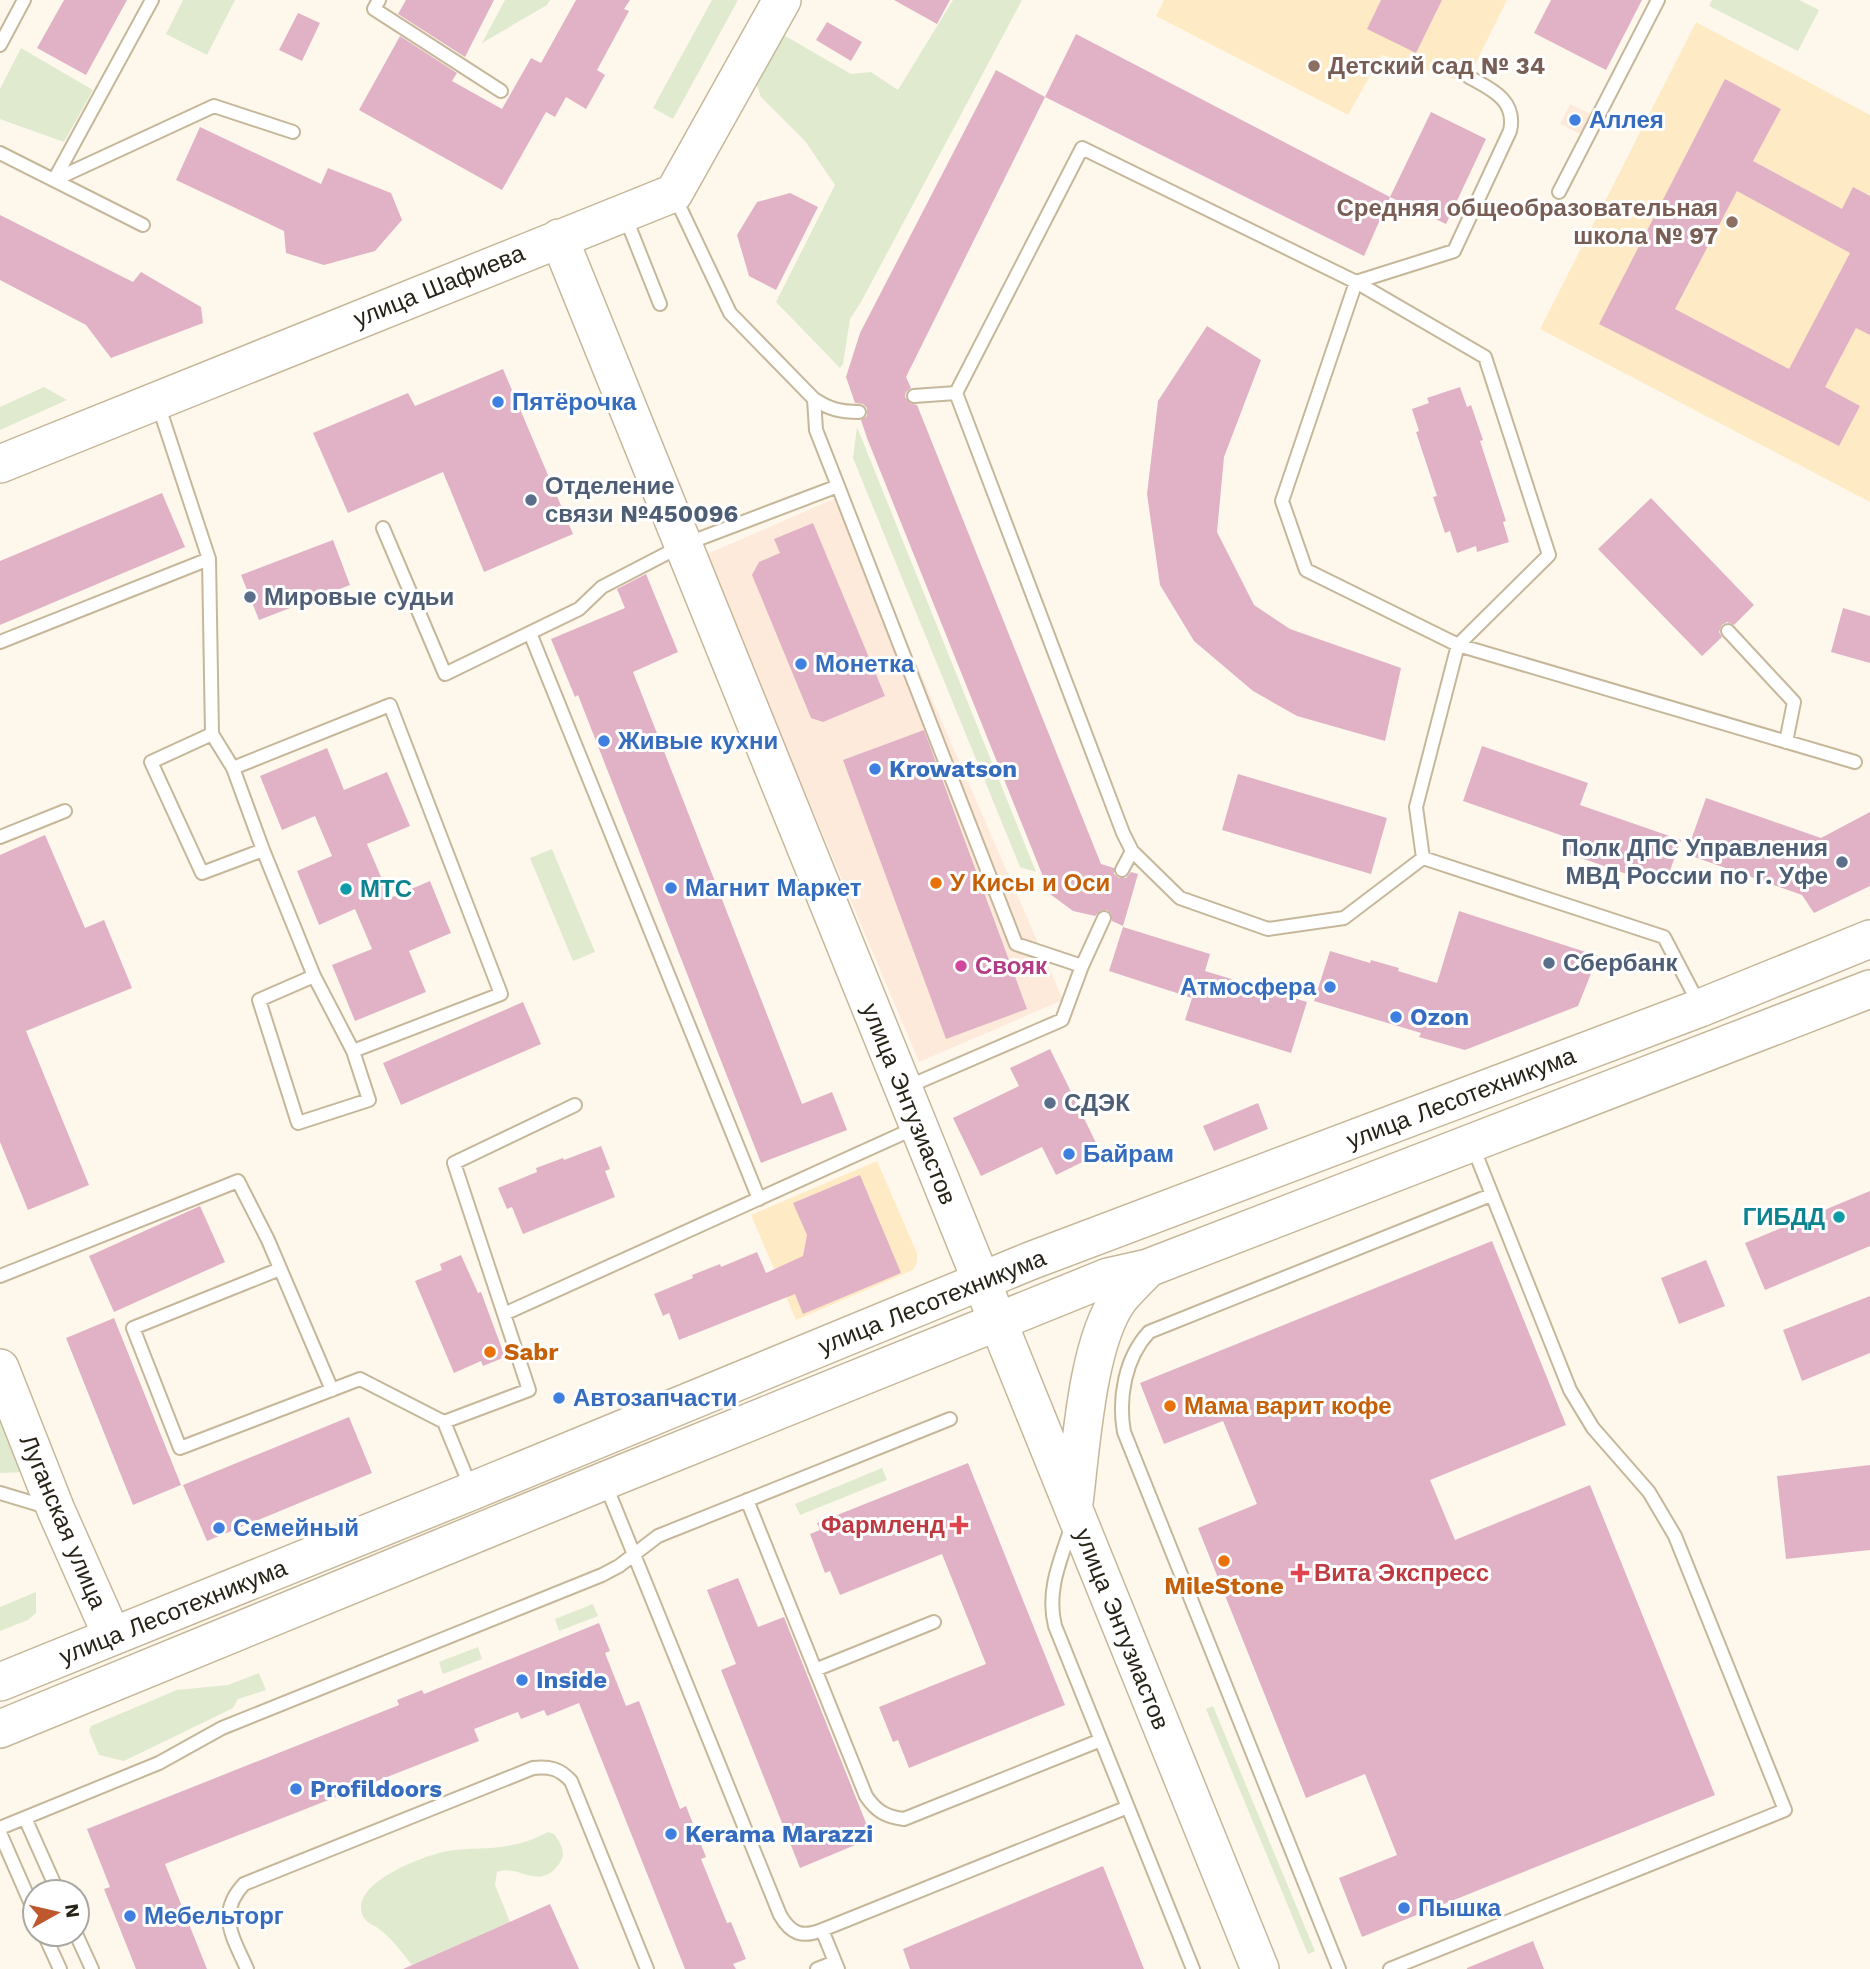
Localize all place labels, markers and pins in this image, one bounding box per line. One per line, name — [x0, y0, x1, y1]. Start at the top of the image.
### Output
place label: Детский сад № 34 — [1328, 52, 1545, 80]
marker: Детский сад № 34 — [1306, 58, 1322, 74]
place label: Аллея — [1589, 106, 1664, 134]
marker: Аллея — [1567, 112, 1583, 128]
place label: Средняя общеобразовательная школа № 97 — [1336, 194, 1718, 250]
marker: Средняя общеобразовательная школа № 97 — [1724, 214, 1740, 230]
place label: Пятёрочка — [512, 388, 637, 416]
marker: Пятёрочка — [490, 394, 506, 410]
place label: Отделение связи №450096 — [545, 472, 738, 528]
marker: Отделение связи №450096 — [523, 492, 539, 508]
place label: Мировые судьи — [264, 583, 454, 611]
marker: Мировые судьи — [242, 589, 258, 605]
place label: Монетка — [815, 650, 915, 678]
marker: Монетка — [793, 656, 809, 672]
place label: Живые кухни — [617, 727, 778, 755]
marker: Живые кухни — [596, 733, 612, 749]
place label: Krowatson — [889, 755, 1017, 783]
marker: Krowatson — [867, 761, 883, 777]
place label: Полк ДПС Управления МВД России по г. Уфе — [1562, 834, 1828, 890]
marker: Полк ДПС Управления МВД России по г. Уфе — [1834, 854, 1850, 870]
place label: У Кисы и Оси — [950, 869, 1110, 897]
place label: Магнит Маркет — [685, 874, 862, 902]
place label: МТС — [360, 875, 412, 903]
marker: У Кисы и Оси — [928, 875, 944, 891]
marker: Магнит Маркет — [663, 880, 679, 896]
marker: МТС — [338, 881, 354, 897]
place label: Сбербанк — [1563, 949, 1679, 977]
place label: Свояк — [975, 952, 1048, 980]
marker: Сбербанк — [1541, 955, 1557, 971]
marker: Свояк — [953, 958, 969, 974]
place label: Атмосфера — [1180, 973, 1317, 1001]
marker: Атмосфера — [1322, 979, 1338, 995]
place label: Ozon — [1410, 1003, 1469, 1031]
marker: Ozon — [1388, 1009, 1404, 1025]
place label: СДЭК — [1064, 1089, 1130, 1117]
marker: СДЭК — [1042, 1095, 1058, 1111]
place label: Байрам — [1083, 1140, 1174, 1168]
marker: Байрам — [1061, 1146, 1077, 1162]
place label: ГИБДД — [1743, 1203, 1825, 1231]
marker: ГИБДД — [1831, 1209, 1847, 1225]
place label: Sabr — [504, 1338, 559, 1366]
marker: Sabr — [482, 1344, 498, 1360]
place label: Автозапчасти — [573, 1384, 737, 1412]
marker: Автозапчасти — [551, 1390, 567, 1406]
place label: Мама варит кофе — [1184, 1392, 1392, 1420]
marker: Мама варит кофе — [1162, 1398, 1178, 1414]
place label: Фармленд — [821, 1511, 945, 1539]
place label: Семейный — [233, 1514, 359, 1542]
marker: Фармленд — [951, 1517, 967, 1533]
marker: Семейный — [211, 1520, 227, 1536]
marker: MileStone — [1216, 1553, 1232, 1569]
place label: Вита Экспресс — [1314, 1559, 1489, 1587]
marker: Вита Экспресс — [1292, 1565, 1308, 1581]
place label: MileStone — [1164, 1572, 1284, 1600]
place label: Inside — [536, 1666, 607, 1694]
marker: Inside — [514, 1672, 530, 1688]
place label: Profildoors — [310, 1775, 442, 1803]
marker: Profildoors — [288, 1781, 304, 1797]
place label: Kerama Marazzi — [685, 1820, 873, 1848]
marker: Kerama Marazzi — [663, 1826, 679, 1842]
place label: Пышка — [1418, 1894, 1502, 1922]
marker: Пышка — [1396, 1900, 1412, 1916]
place label: Мебельторг — [144, 1902, 284, 1930]
marker: Мебельторг — [122, 1908, 138, 1924]

